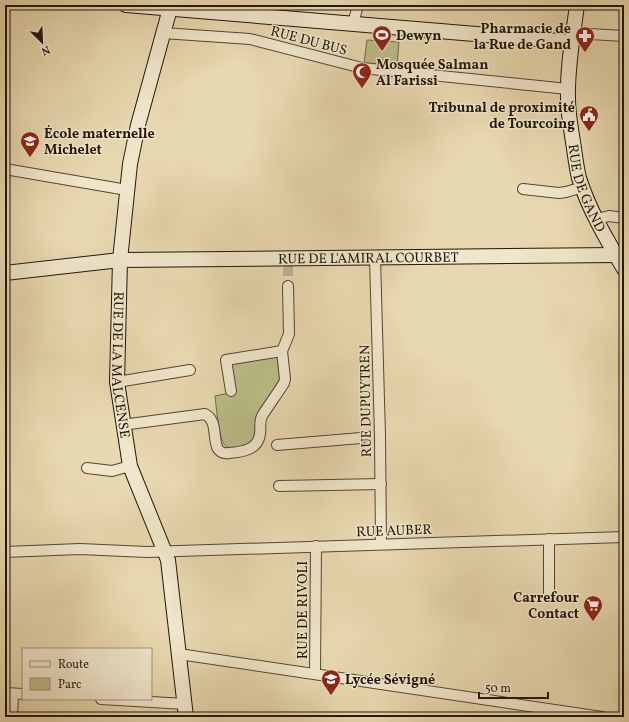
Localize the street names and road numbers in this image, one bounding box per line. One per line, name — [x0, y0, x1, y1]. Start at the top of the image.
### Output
street label: RUE DU BUS — [268, 22, 349, 61]
street label: RUE DE GAND — [562, 143, 609, 236]
street label: RUE DE L'AMIRAL COURBET — [278, 249, 459, 269]
street label: RUE DE LA MALCENSE — [106, 291, 134, 440]
street label: RUE DUPUYTREN — [356, 345, 377, 457]
street label: RUE AUBER — [356, 521, 433, 542]
street label: RUE DE RIVOLI — [294, 561, 313, 659]

